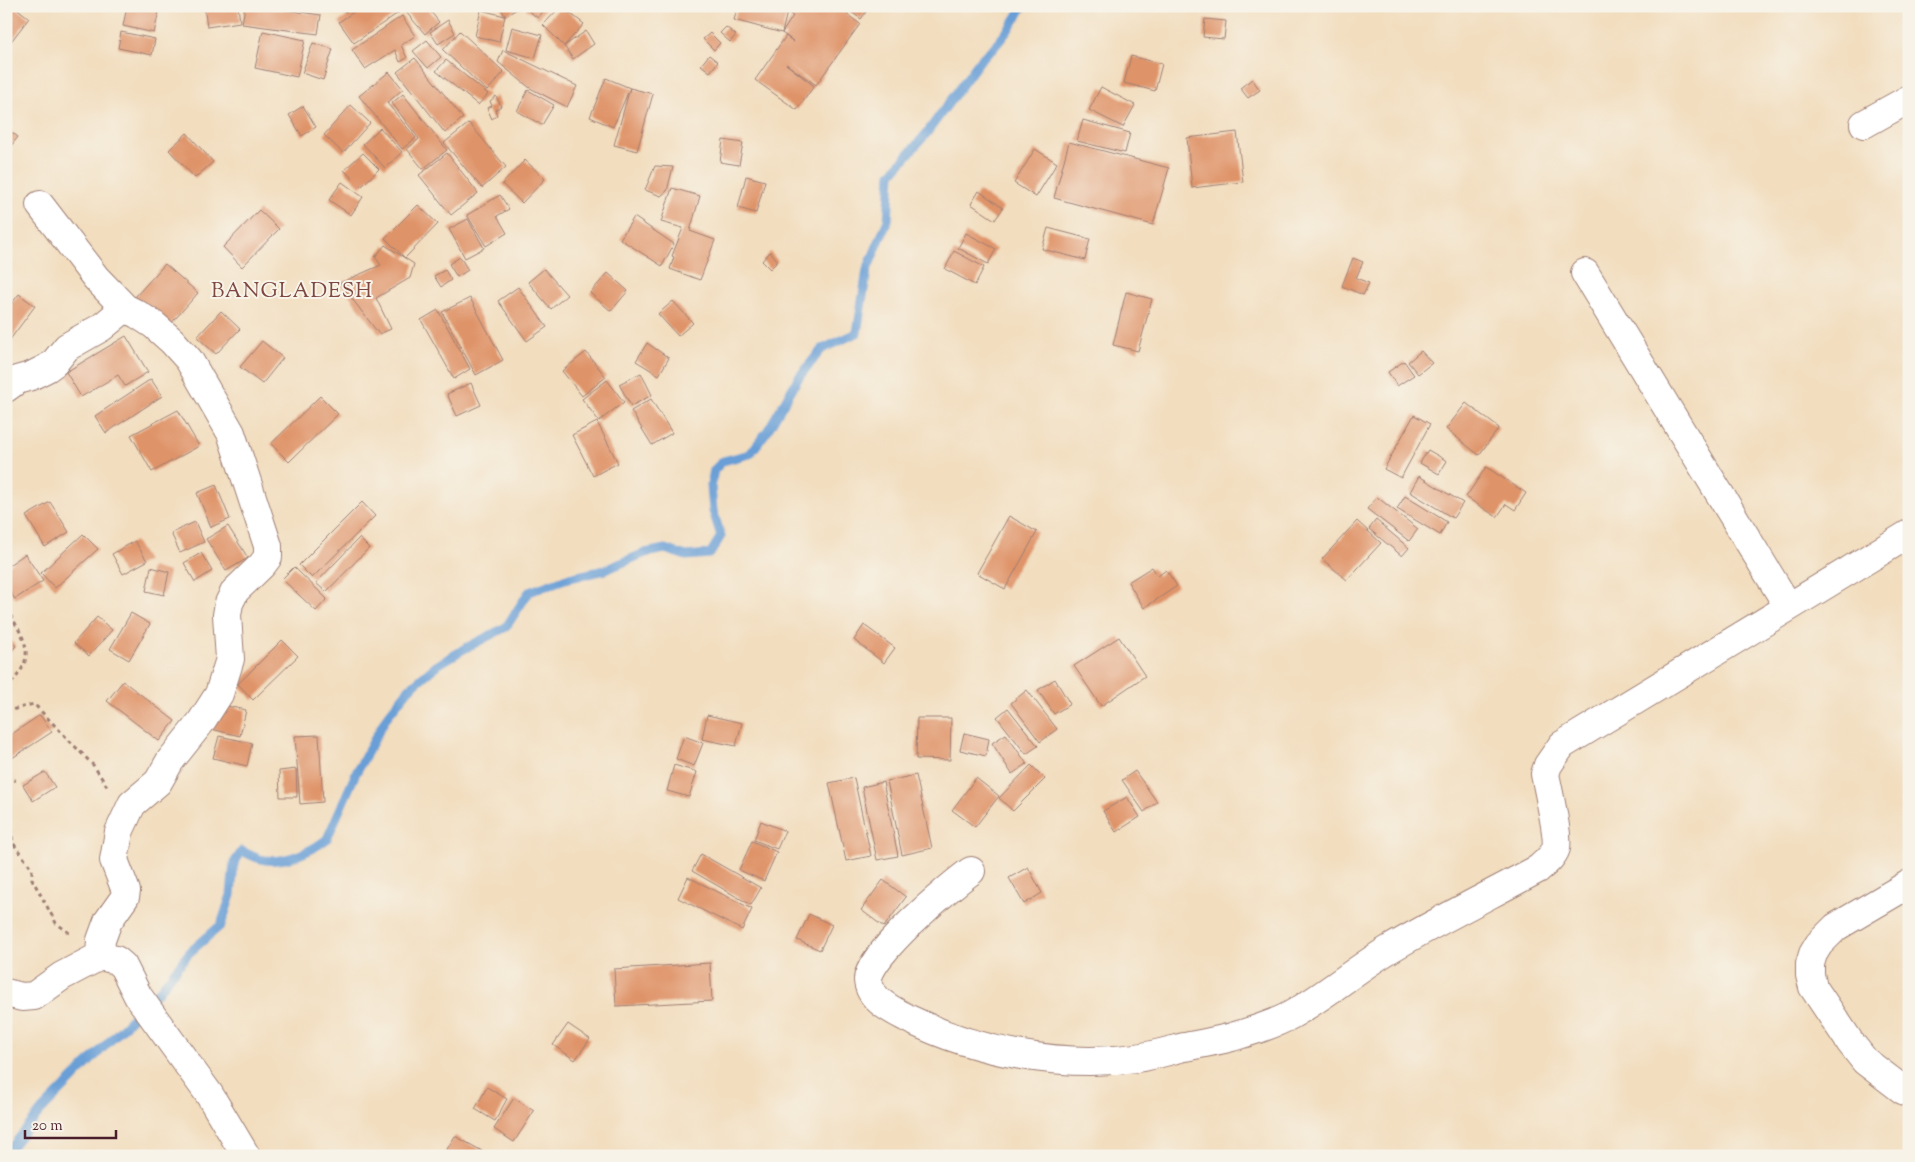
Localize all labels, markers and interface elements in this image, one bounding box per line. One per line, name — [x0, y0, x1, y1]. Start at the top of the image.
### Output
district label: BANGLADESH — [211, 277, 373, 307]
scale bar — [25, 1107, 116, 1139]
text: 20 m — [32, 1116, 63, 1137]

